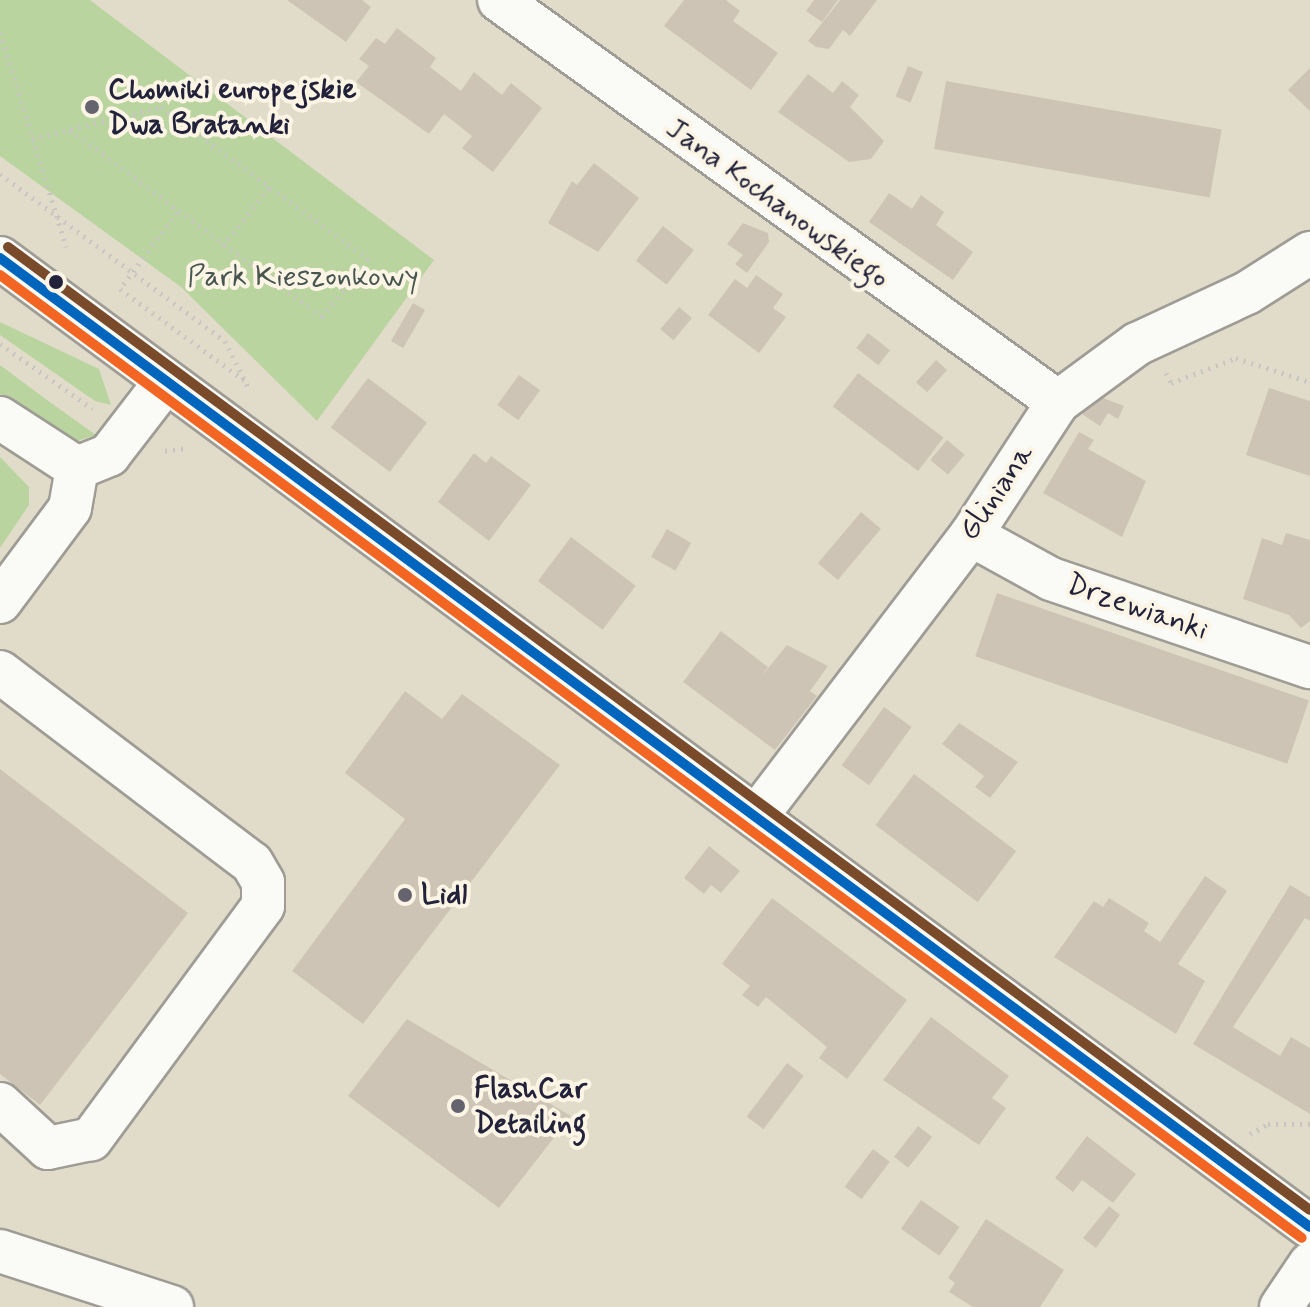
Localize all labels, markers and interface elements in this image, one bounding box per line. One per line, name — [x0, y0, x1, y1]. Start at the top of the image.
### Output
place label: Chomiki europejskie Dwa Bratanki — [108, 72, 354, 142]
marker: Chomiki europejskie Dwa Bratanki — [83, 98, 101, 116]
street label: Jana Kochanowskiego — [656, 110, 898, 298]
park label: Park Kieszonkowy — [187, 259, 419, 295]
unlabelled marker — [48, 274, 64, 290]
street label: Gliniana — [952, 438, 1042, 548]
street label: Drzewianki — [1062, 567, 1212, 649]
place label: Lidl — [421, 877, 467, 913]
marker: Lidl — [396, 886, 414, 904]
place label: FlashCar Detailing — [474, 1071, 587, 1142]
marker: FlashCar Detailing — [449, 1097, 467, 1115]

